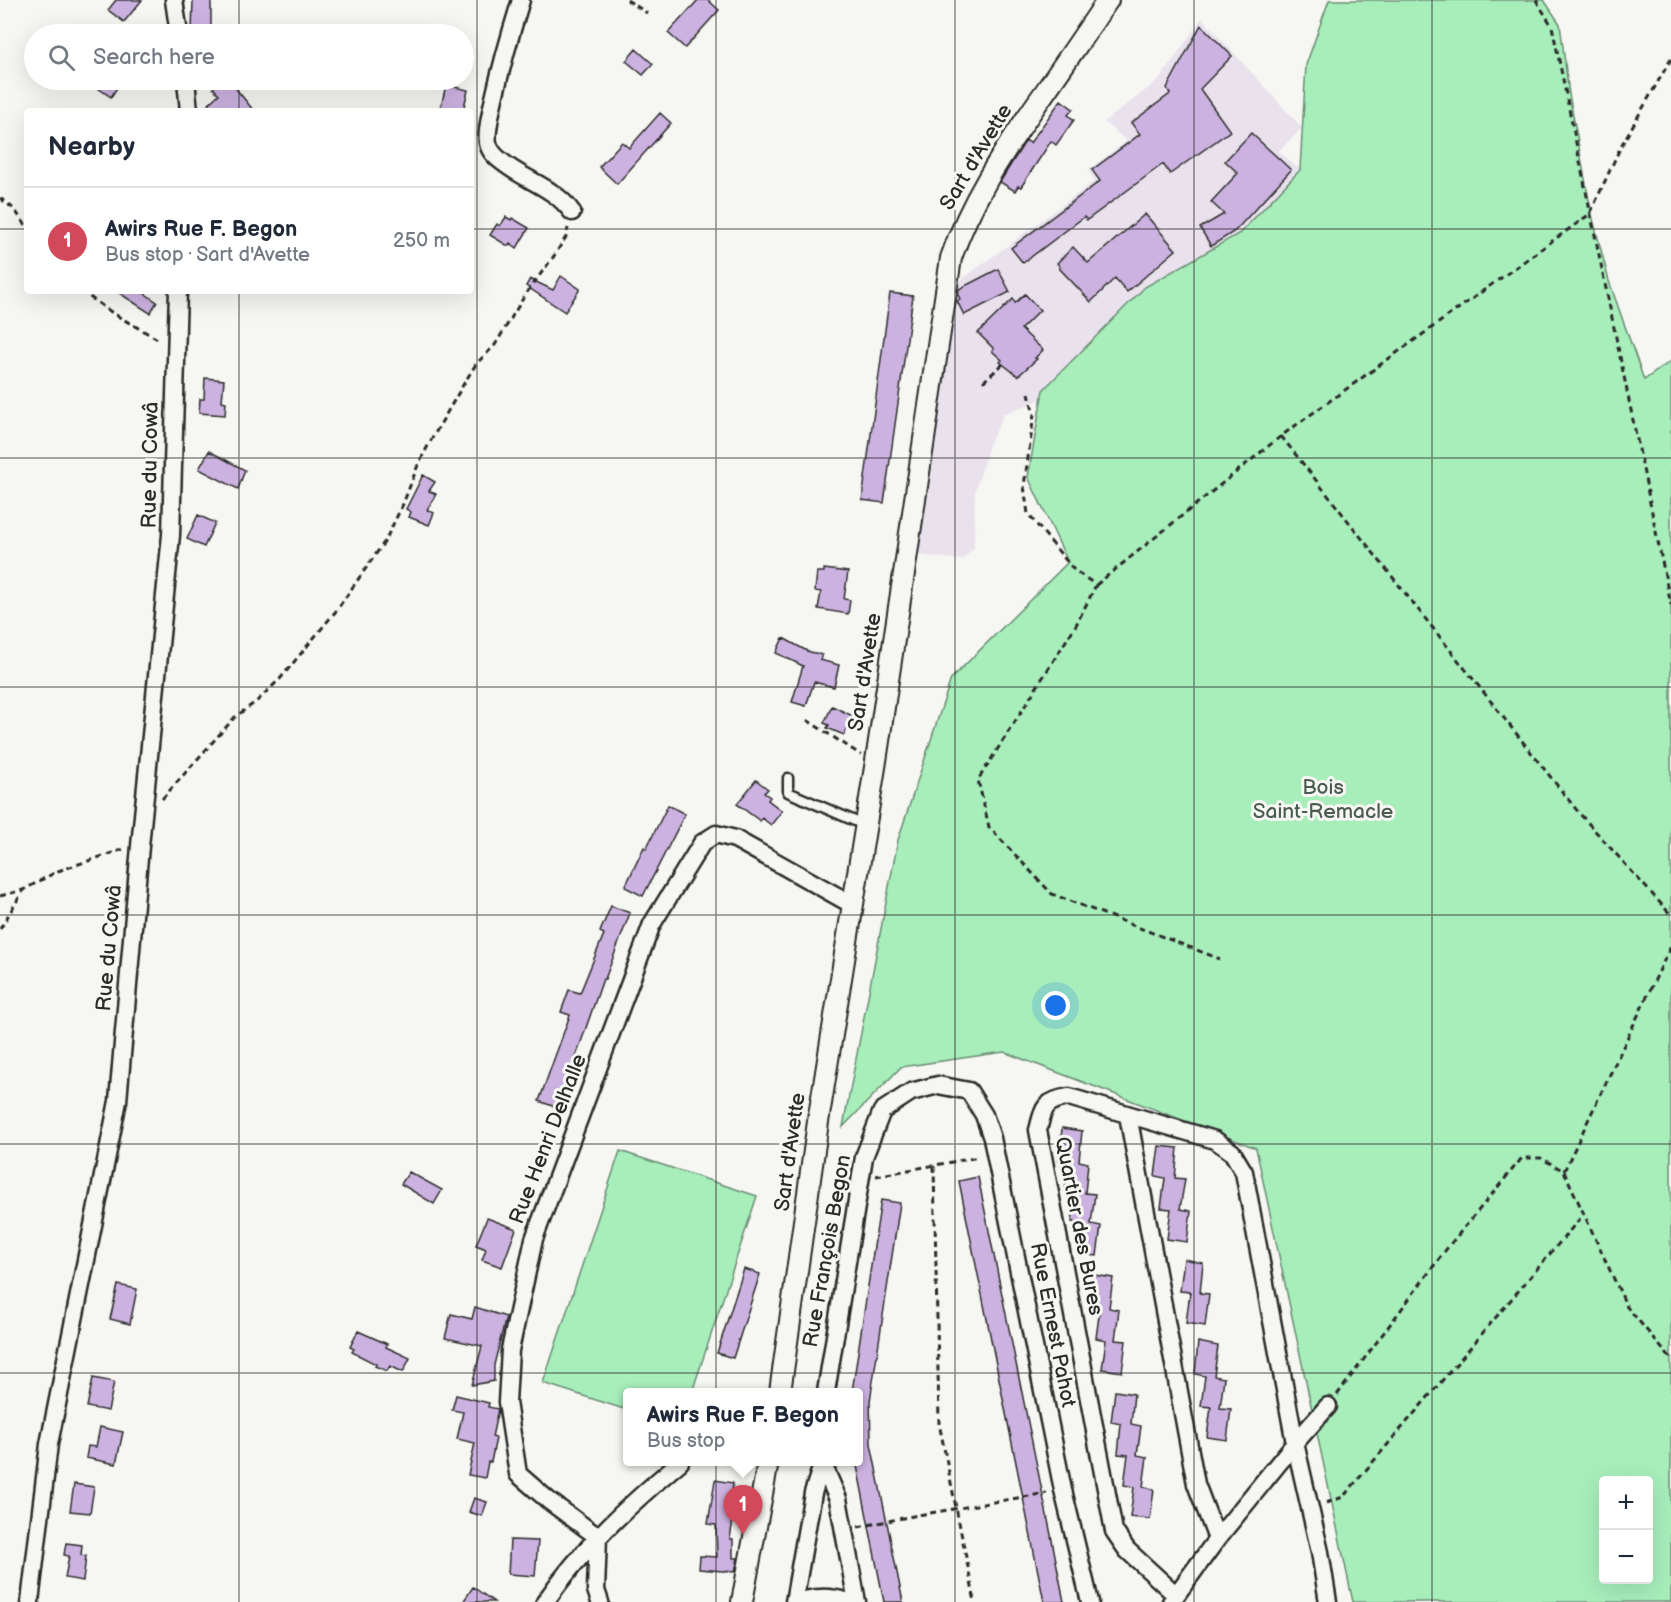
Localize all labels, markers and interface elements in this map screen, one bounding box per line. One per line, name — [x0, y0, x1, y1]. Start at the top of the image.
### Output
search box — [24, 24, 474, 90]
icon: search — [45, 41, 78, 74]
text: Search here — [93, 44, 215, 71]
street label: Sart d'Avette — [935, 99, 1017, 215]
text: Nearby — [48, 132, 135, 163]
text: Awirs Rue F. Begon — [105, 216, 297, 243]
text: 1 — [63, 229, 72, 253]
text: 250 m — [393, 229, 450, 253]
text: Bus stop · Sart d'Avette — [105, 243, 310, 267]
street label: Rue du Cowâ — [136, 401, 164, 529]
street label: Sart d'Avette — [843, 611, 887, 733]
park label: Bois Saint-Remacle — [1253, 775, 1393, 824]
street label: Rue du Cowâ — [91, 884, 127, 1012]
your location — [1041, 991, 1070, 1020]
street label: Rue Henri Delhalle — [504, 1051, 592, 1227]
street label: Sart d'Avette — [769, 1091, 811, 1213]
street label: Quartier des Bures — [1049, 1135, 1109, 1317]
street label: Rue François Begon — [798, 1153, 856, 1349]
street label: Rue Ernest Pahot — [1025, 1241, 1081, 1410]
popup — [623, 1388, 863, 1466]
text: Awirs Rue F. Begon — [647, 1402, 839, 1429]
text: Bus stop — [647, 1429, 725, 1453]
map controls — [1599, 1476, 1653, 1584]
button: + — [1599, 1476, 1653, 1530]
pin: 1 — [724, 1486, 762, 1535]
button: − — [1599, 1530, 1653, 1584]

